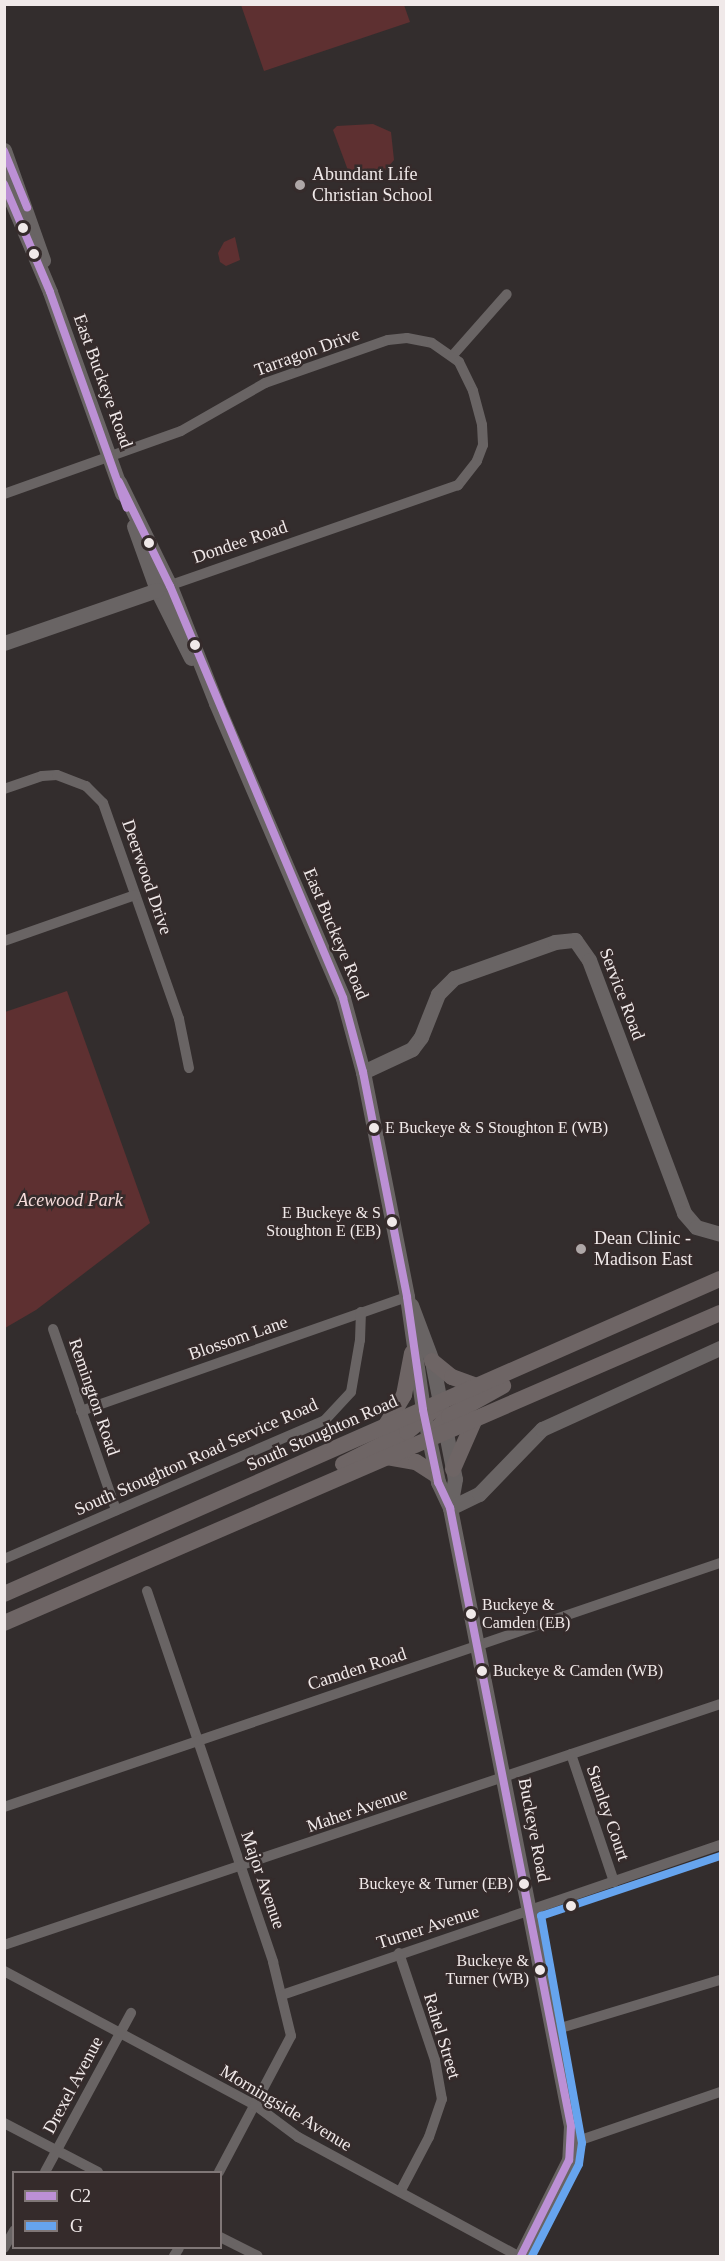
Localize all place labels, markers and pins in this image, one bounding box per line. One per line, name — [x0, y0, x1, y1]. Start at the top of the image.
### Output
place label: Abundant Life Christian School — [312, 164, 432, 207]
marker: Abundant Life Christian School — [293, 178, 307, 192]
unlabelled marker — [17, 222, 29, 234]
unlabelled marker — [28, 248, 40, 260]
unlabelled marker — [143, 537, 155, 549]
unlabelled marker — [189, 639, 201, 651]
place label: E Buckeye & S Stoughton E (WB) — [385, 1118, 608, 1138]
marker: E Buckeye & S Stoughton E (WB) — [368, 1122, 380, 1134]
place label: E Buckeye & S Stoughton E (EB) — [266, 1203, 381, 1241]
marker: E Buckeye & S Stoughton E (EB) — [386, 1216, 398, 1228]
place label: Dean Clinic - Madison East — [594, 1228, 692, 1270]
marker: Dean Clinic - Madison East — [572, 1240, 590, 1258]
place label: Buckeye & Camden (EB) — [482, 1595, 570, 1633]
marker: Buckeye & Camden (EB) — [465, 1608, 477, 1620]
place label: Buckeye & Camden (WB) — [493, 1661, 663, 1681]
marker: Buckeye & Camden (WB) — [476, 1665, 488, 1677]
place label: Buckeye & Turner (EB) — [359, 1874, 513, 1894]
marker: Buckeye & Turner (EB) — [518, 1878, 530, 1890]
unlabelled marker — [565, 1900, 577, 1912]
place label: Buckeye & Turner (WB) — [446, 1951, 529, 1989]
marker: Buckeye & Turner (WB) — [534, 1964, 546, 1976]

